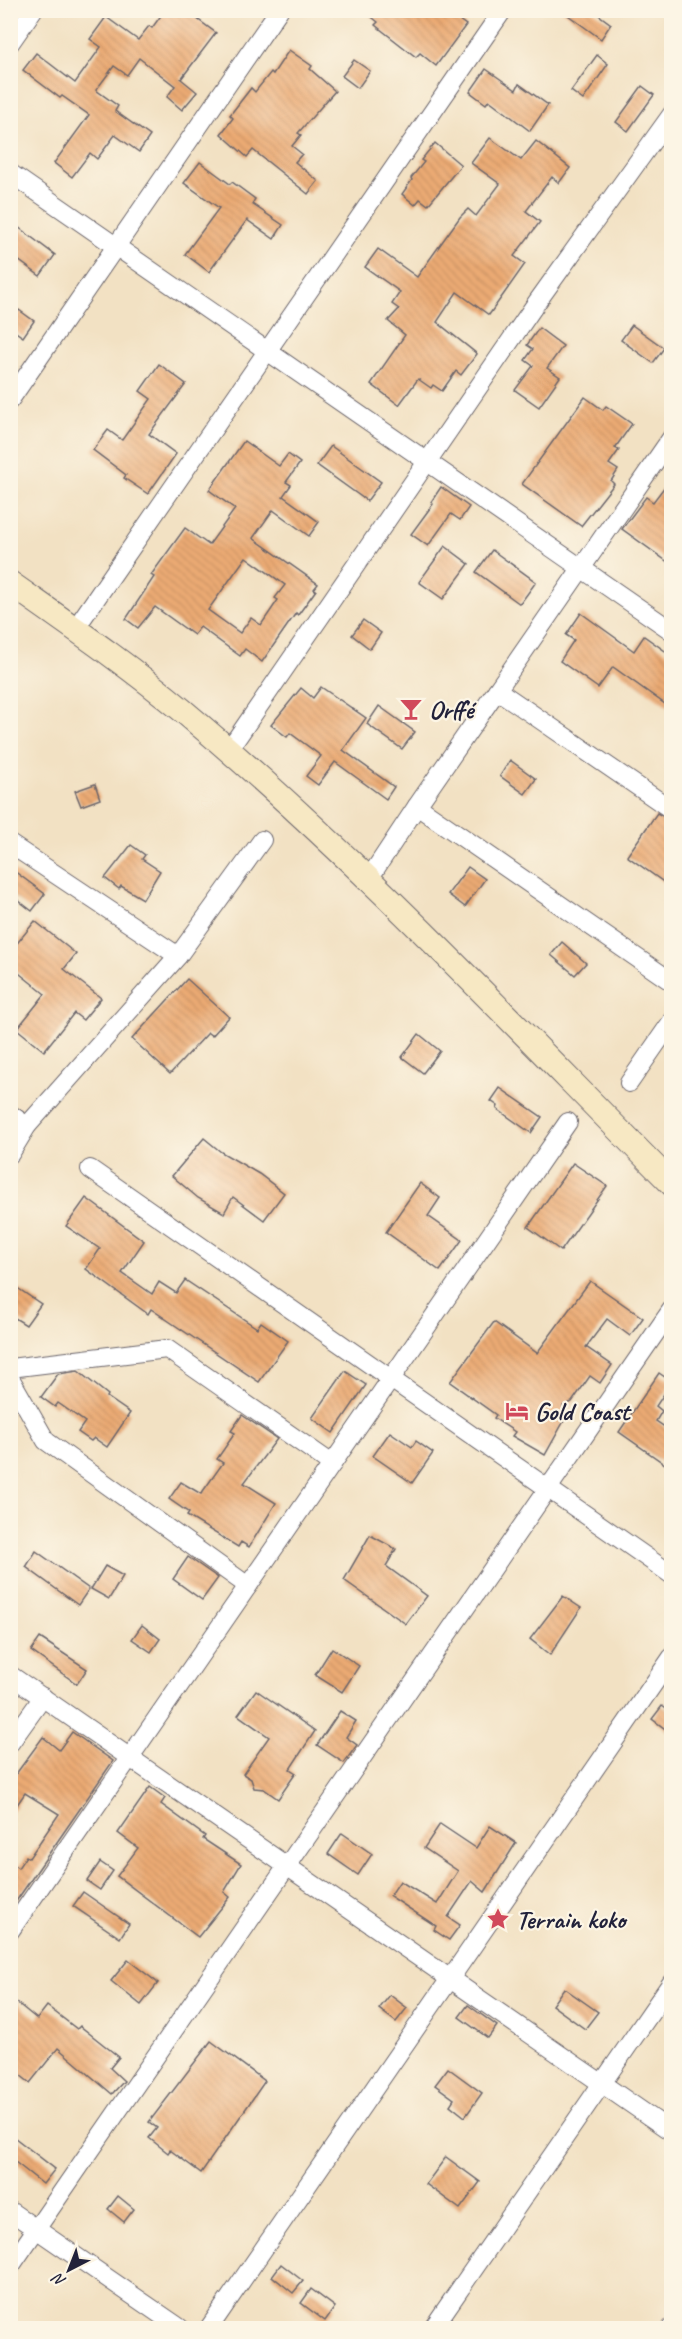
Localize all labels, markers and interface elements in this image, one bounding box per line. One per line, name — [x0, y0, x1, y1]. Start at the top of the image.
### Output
place label: Orffé — [429, 693, 477, 726]
bar icon: Orffé — [398, 696, 424, 722]
place label: Gold Coast — [535, 1395, 632, 1428]
hotel icon: Gold Coast — [504, 1398, 530, 1424]
place label: Terrain koko — [516, 1903, 628, 1936]
place icon: Terrain koko — [485, 1906, 511, 1932]
north arrow — [39, 2240, 99, 2300]
text: N — [47, 2268, 70, 2291]

